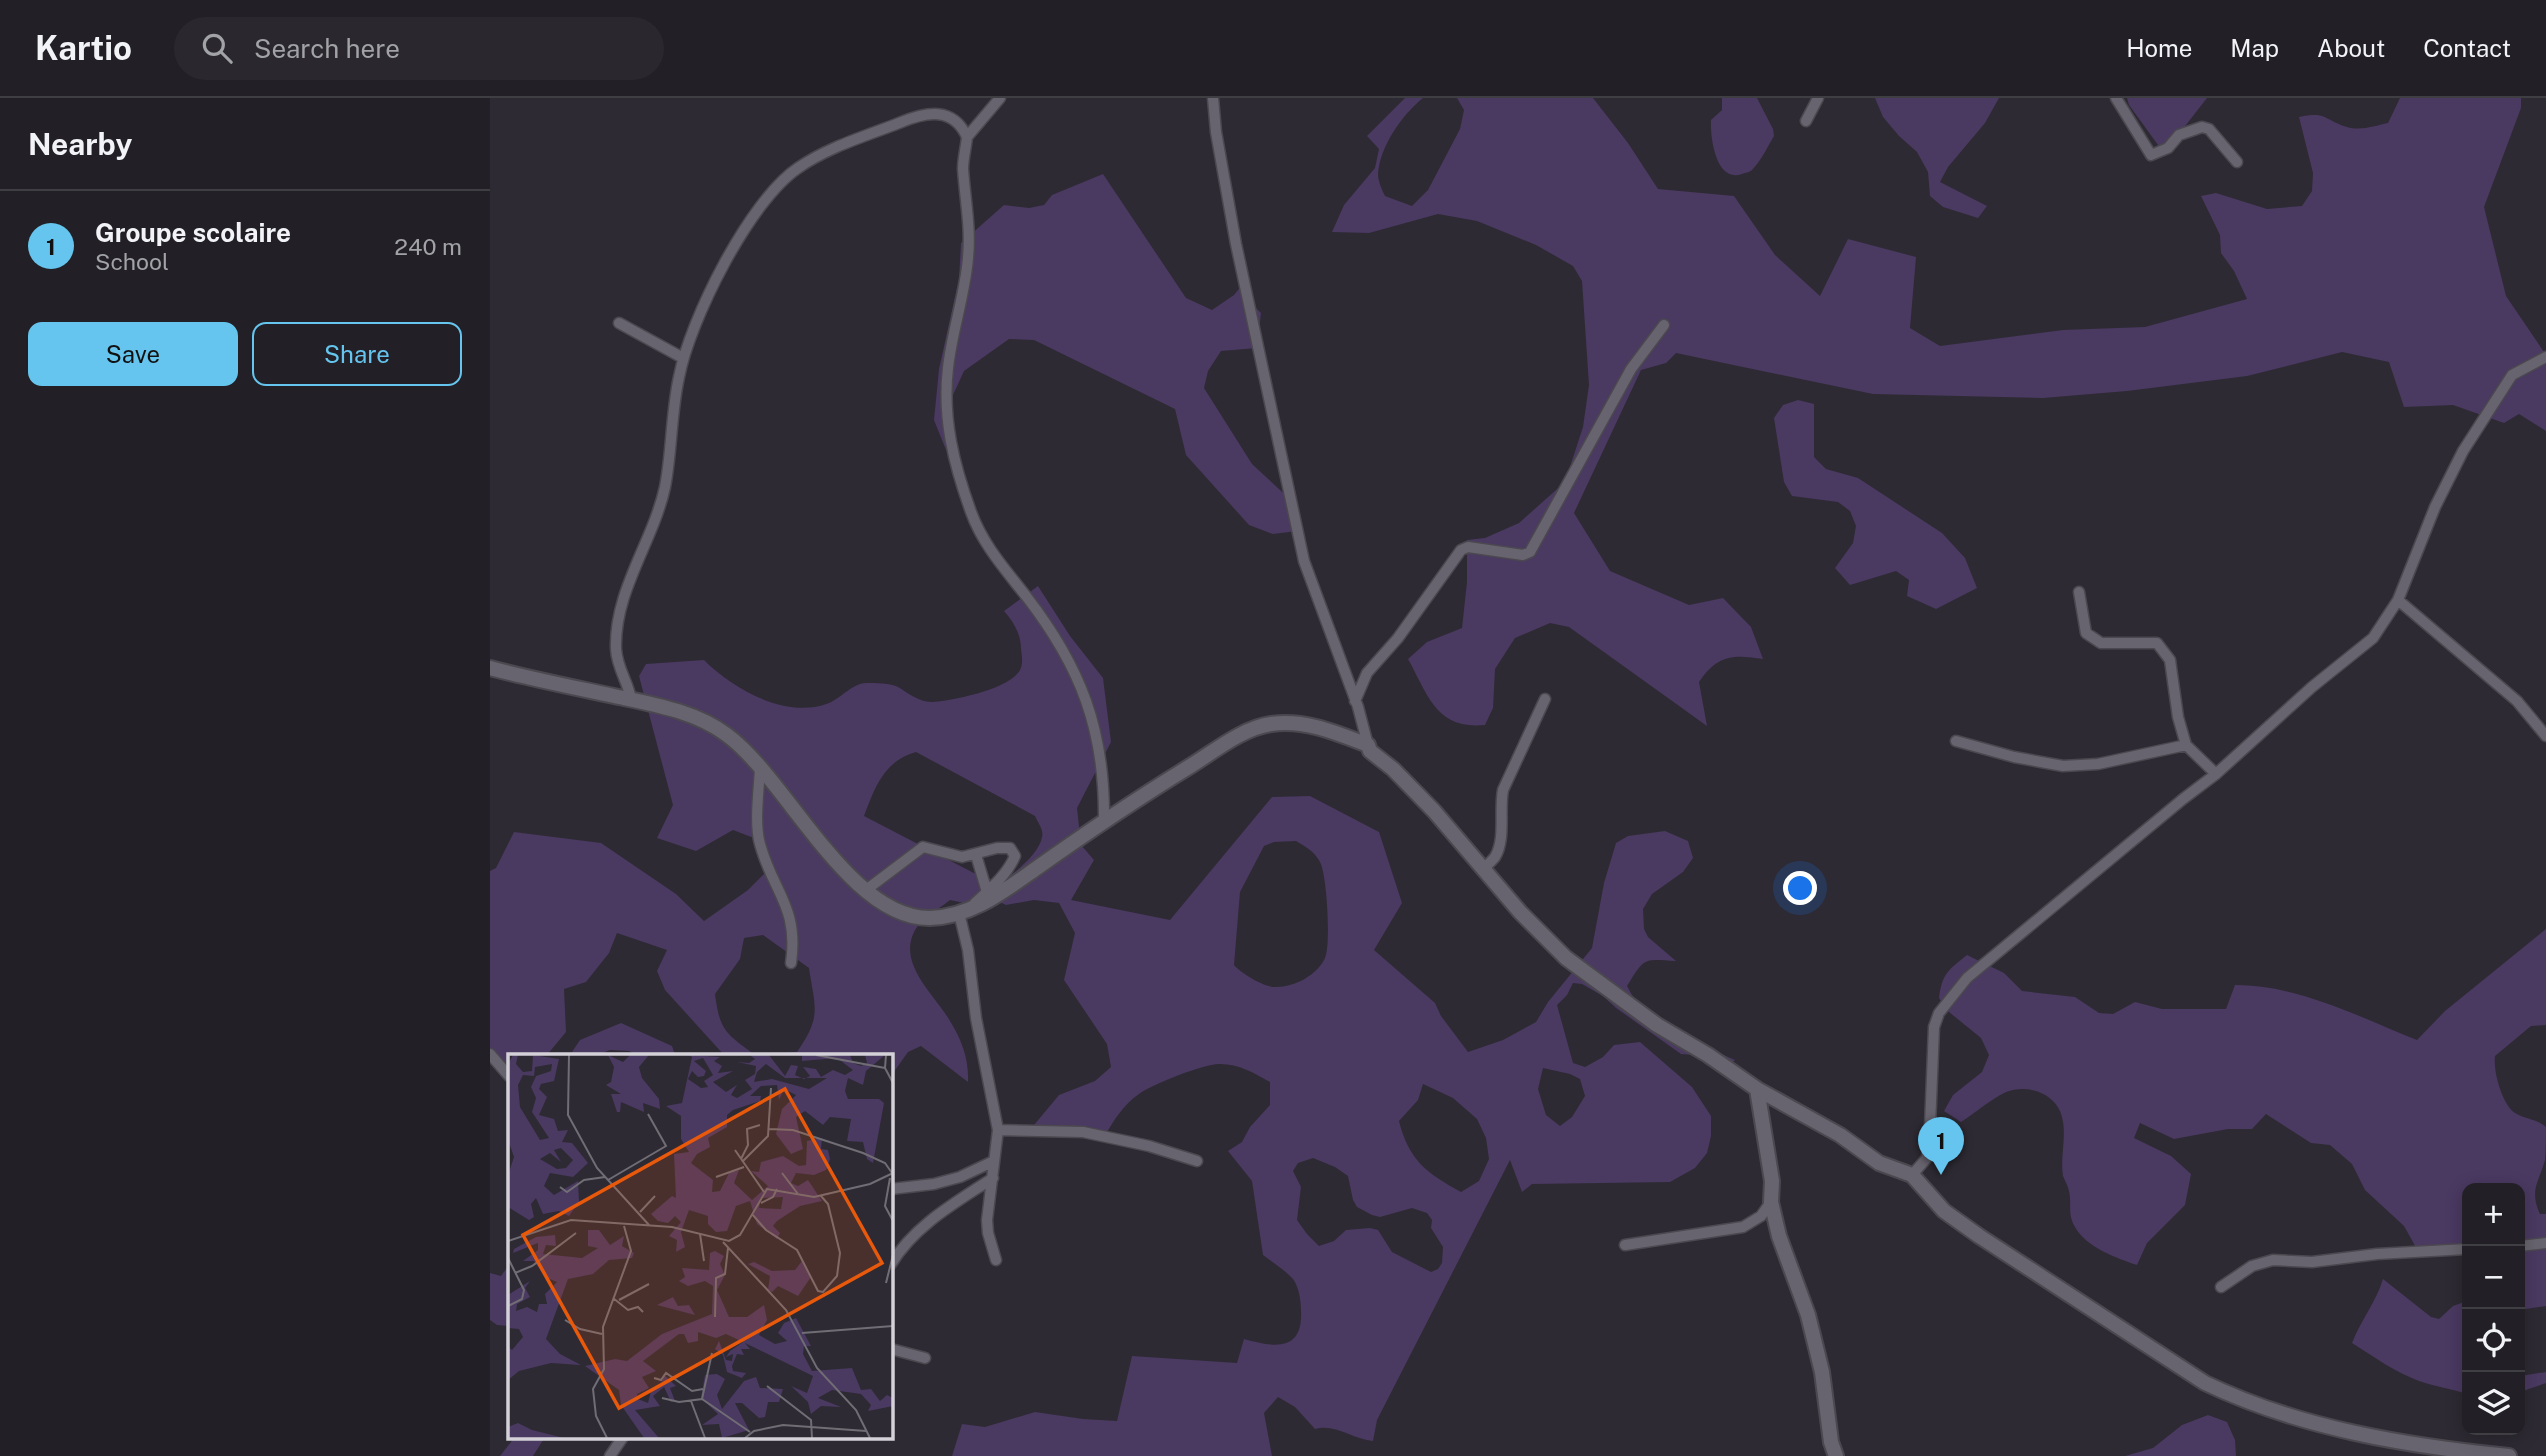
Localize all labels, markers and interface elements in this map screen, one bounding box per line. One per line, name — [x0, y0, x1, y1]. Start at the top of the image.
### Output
search box — [174, 17, 664, 80]
text: Kartio — [35, 29, 132, 67]
icon: search — [198, 29, 236, 67]
text: Search here — [254, 33, 400, 64]
text: Home — [2126, 34, 2192, 62]
text: Map — [2230, 34, 2279, 62]
text: About — [2317, 34, 2385, 62]
text: Contact — [2423, 34, 2511, 62]
text: Nearby — [28, 126, 132, 162]
text: Groupe scolaire — [95, 217, 291, 248]
text: 1 — [46, 233, 56, 260]
text: 240 m — [394, 233, 462, 260]
text: School — [95, 248, 169, 275]
button: Save — [28, 322, 238, 386]
button: Share — [252, 322, 462, 386]
your location — [1783, 871, 1817, 905]
inset map — [508, 1054, 892, 1438]
pin: 1 — [1918, 1117, 1964, 1175]
map controls — [2462, 1183, 2525, 1435]
button: + — [2462, 1183, 2525, 1246]
button: − — [2462, 1246, 2525, 1309]
button: locate — [2462, 1309, 2525, 1372]
button: layers — [2462, 1372, 2525, 1435]

